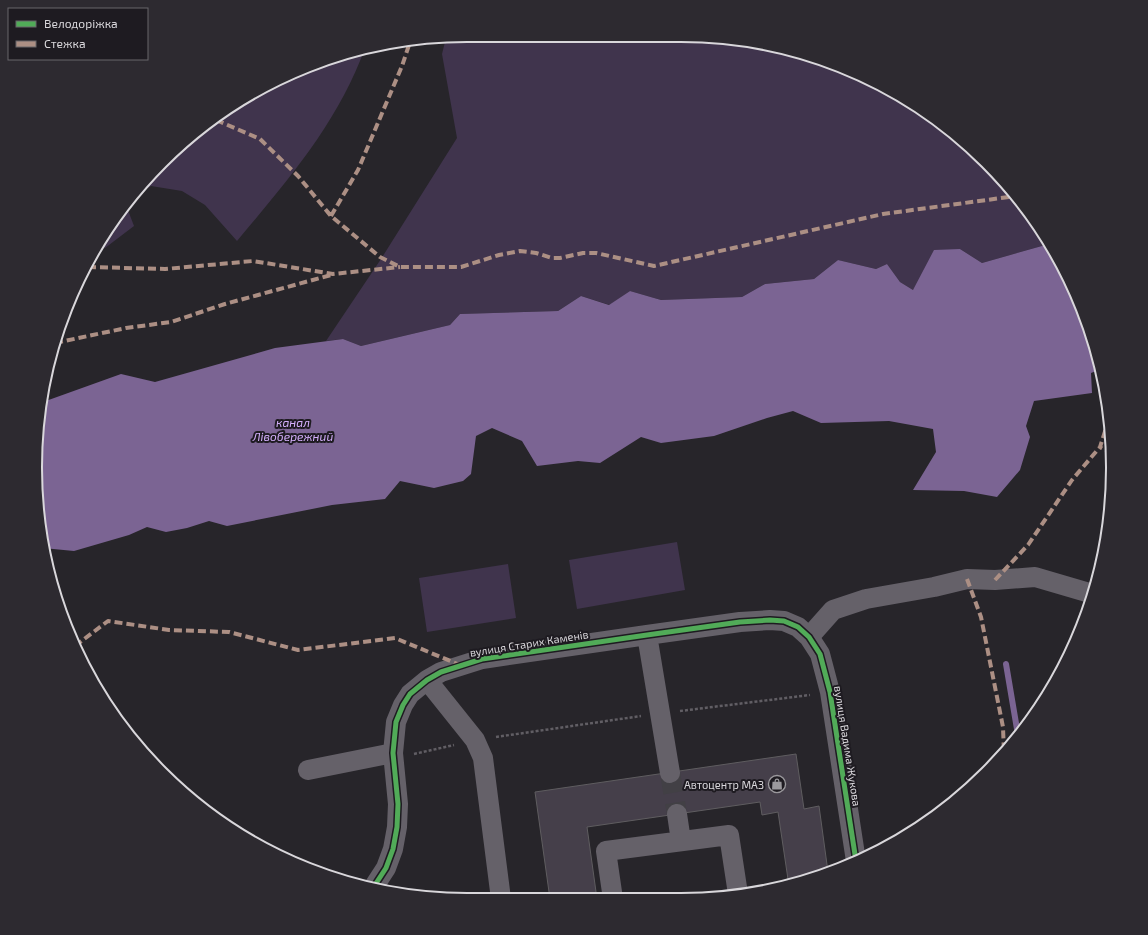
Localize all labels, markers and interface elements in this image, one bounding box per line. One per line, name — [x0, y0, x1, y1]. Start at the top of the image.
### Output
legend — [8, 8, 148, 60]
text: Велодоріжка — [44, 16, 118, 30]
text: Стежка — [44, 36, 86, 50]
water label: канал Лівобережний — [252, 415, 333, 443]
street label: вулиця Старих Каменів — [469, 627, 589, 660]
street label: вулиця Вадима Жукова — [831, 685, 864, 807]
shop icon: Автоцентр МАЗ — [767, 774, 787, 794]
place label: Автоцентр МАЗ — [684, 778, 764, 791]

